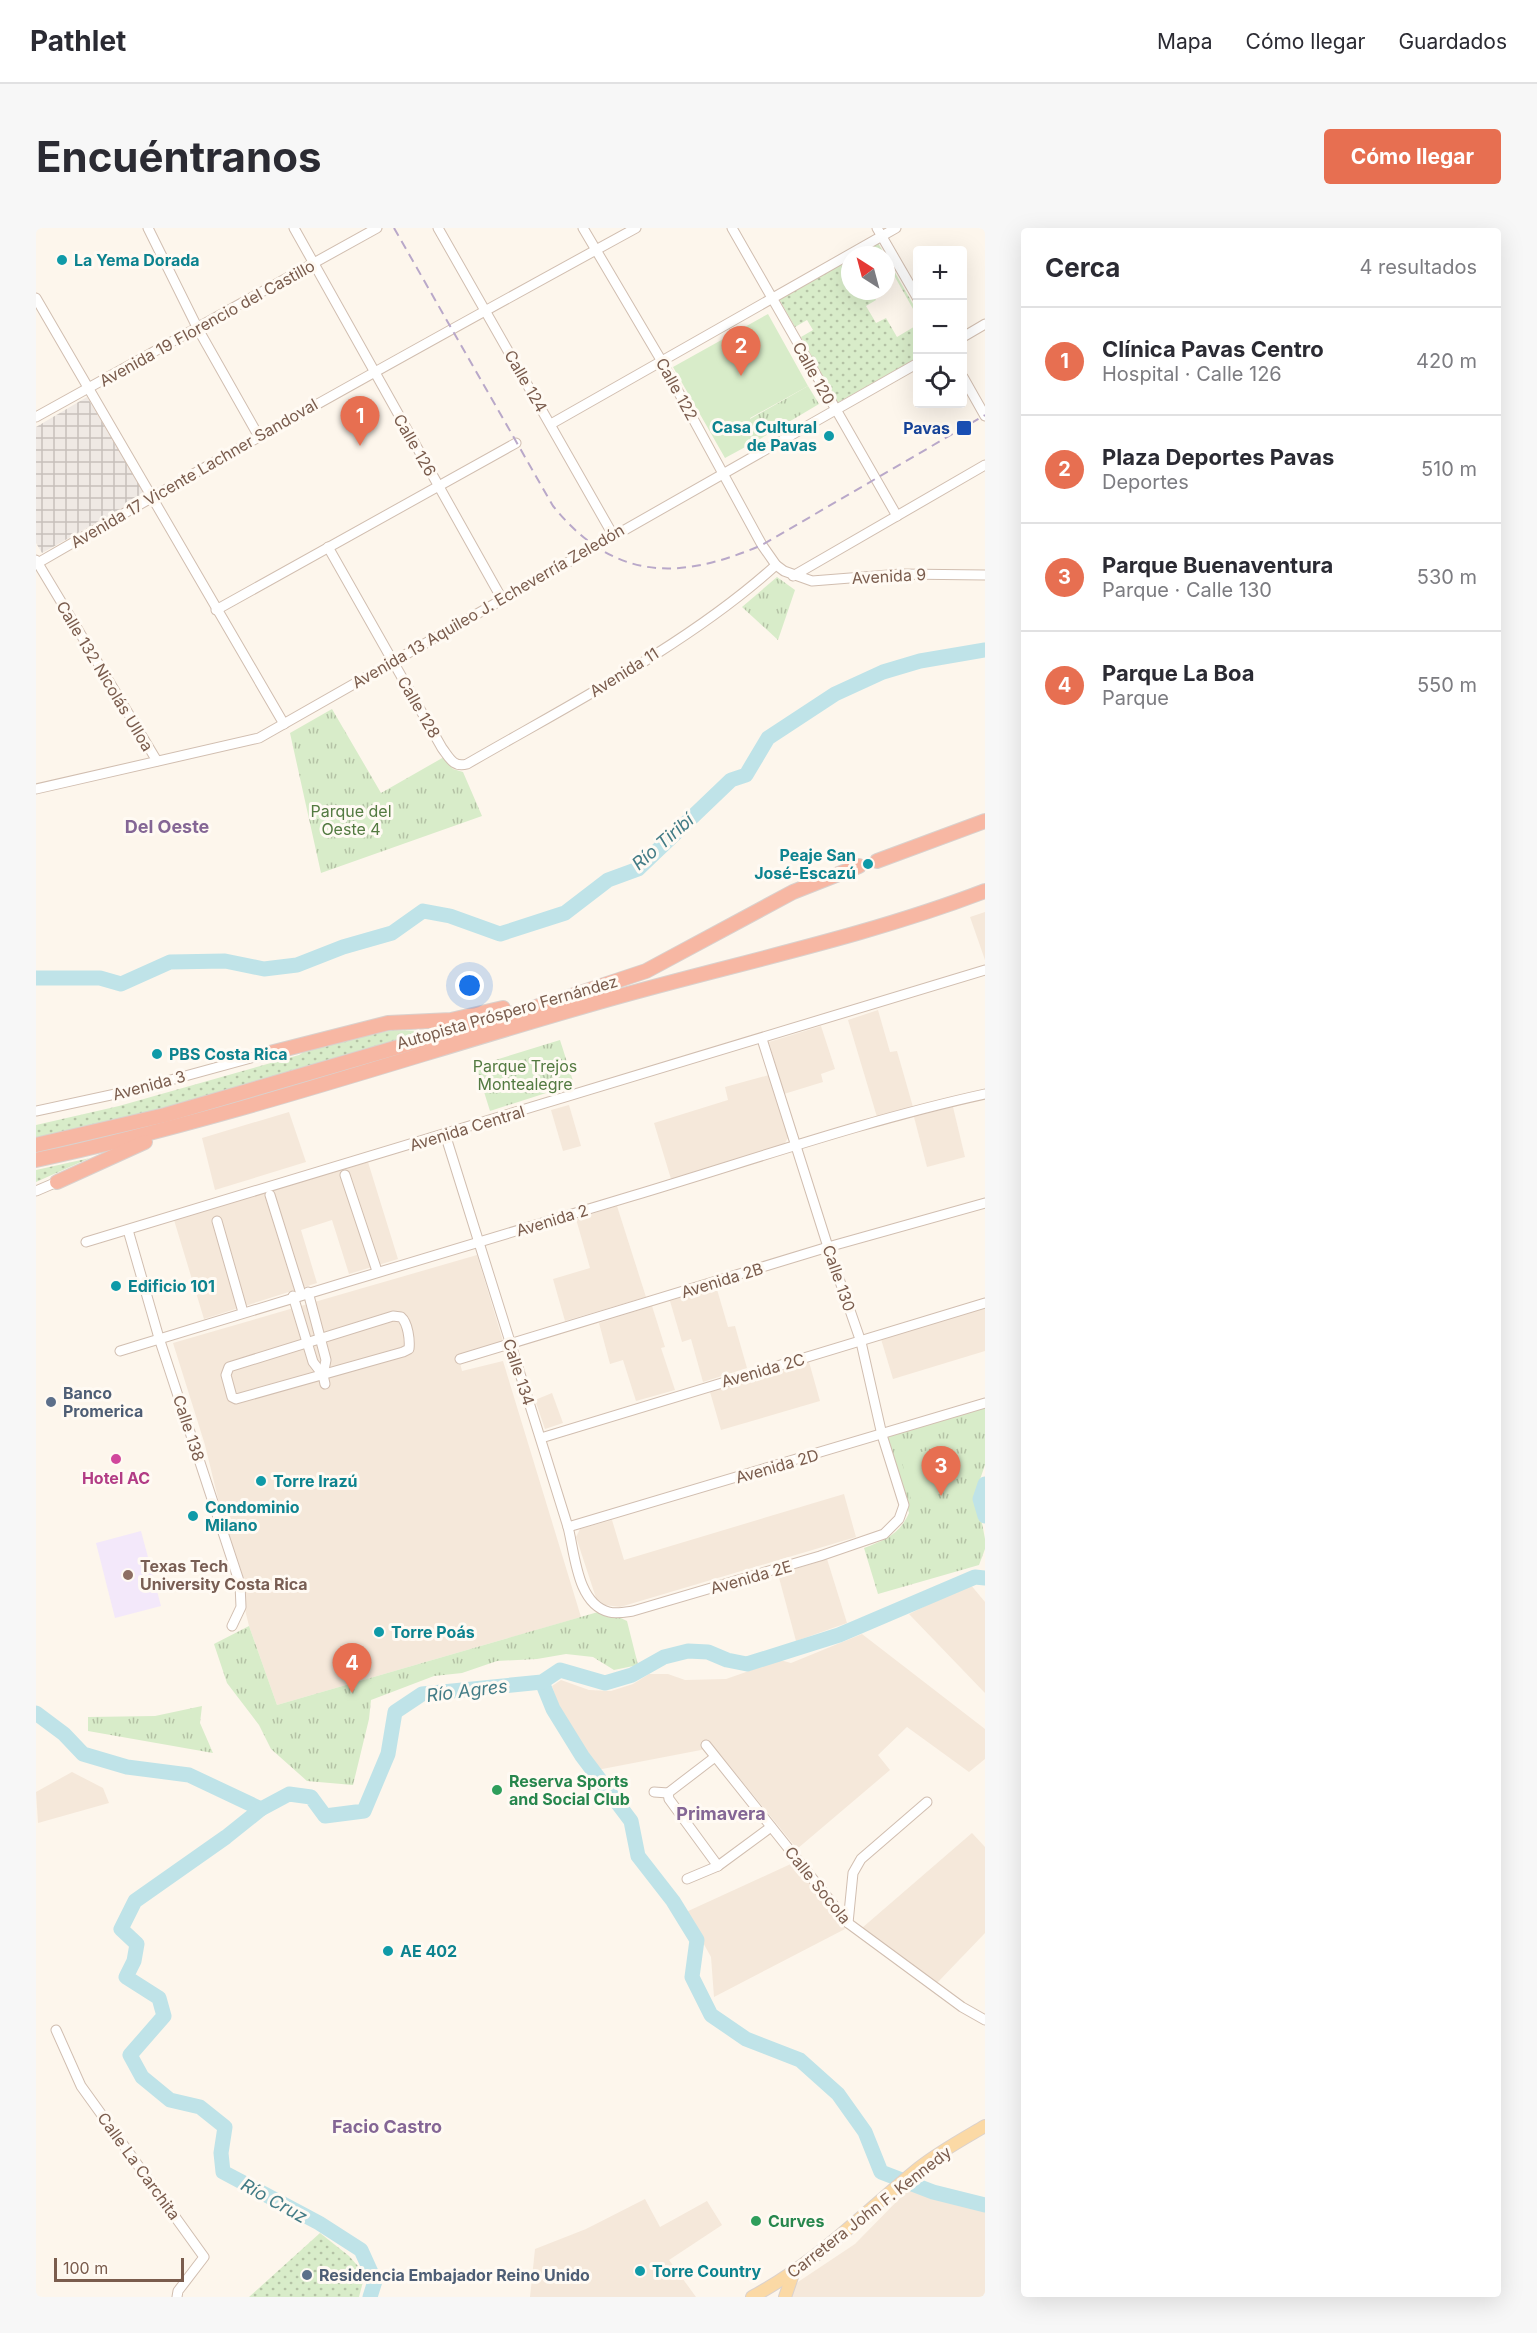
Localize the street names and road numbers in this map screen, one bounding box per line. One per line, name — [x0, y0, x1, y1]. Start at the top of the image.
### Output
street label: Avenida 19 Florencio del Castillo — [96, 255, 318, 391]
street label: Calle 120 — [789, 338, 839, 408]
street label: Calle 124 — [500, 346, 552, 416]
street label: Calle 122 — [652, 354, 702, 424]
street label: Avenida 17 Vicente Lachner Sandoval — [67, 394, 321, 552]
street label: Calle 126 — [389, 410, 441, 480]
street label: Avenida 13 Aquileo J. Echeverría Zeledón — [348, 520, 628, 692]
street label: Avenida 9 — [851, 564, 927, 588]
street label: Calle 132 Nicolás Ulloa — [52, 597, 158, 755]
street label: Avenida 11 — [586, 643, 662, 701]
street label: Calle 128 — [393, 672, 445, 742]
street label: Autopista Próspero Fernández — [394, 971, 620, 1053]
street label: Avenida 3 — [110, 1066, 188, 1104]
street label: Avenida Central — [407, 1101, 527, 1155]
street label: Avenida 2 — [514, 1200, 590, 1240]
street label: Calle 130 — [818, 1242, 860, 1314]
street label: Avenida 2B — [679, 1258, 765, 1302]
street label: Calle 134 — [499, 1336, 539, 1408]
street label: Avenida 2C — [719, 1349, 807, 1391]
street label: Calle 138 — [169, 1392, 209, 1464]
street label: Avenida 2D — [733, 1445, 821, 1487]
street label: Avenida 2E — [708, 1556, 794, 1598]
street label: Calle Socola — [781, 1842, 855, 1928]
street label: Calle La Carchita — [93, 2108, 185, 2224]
street label: Carretera John F. Kennedy — [783, 2142, 955, 2282]

